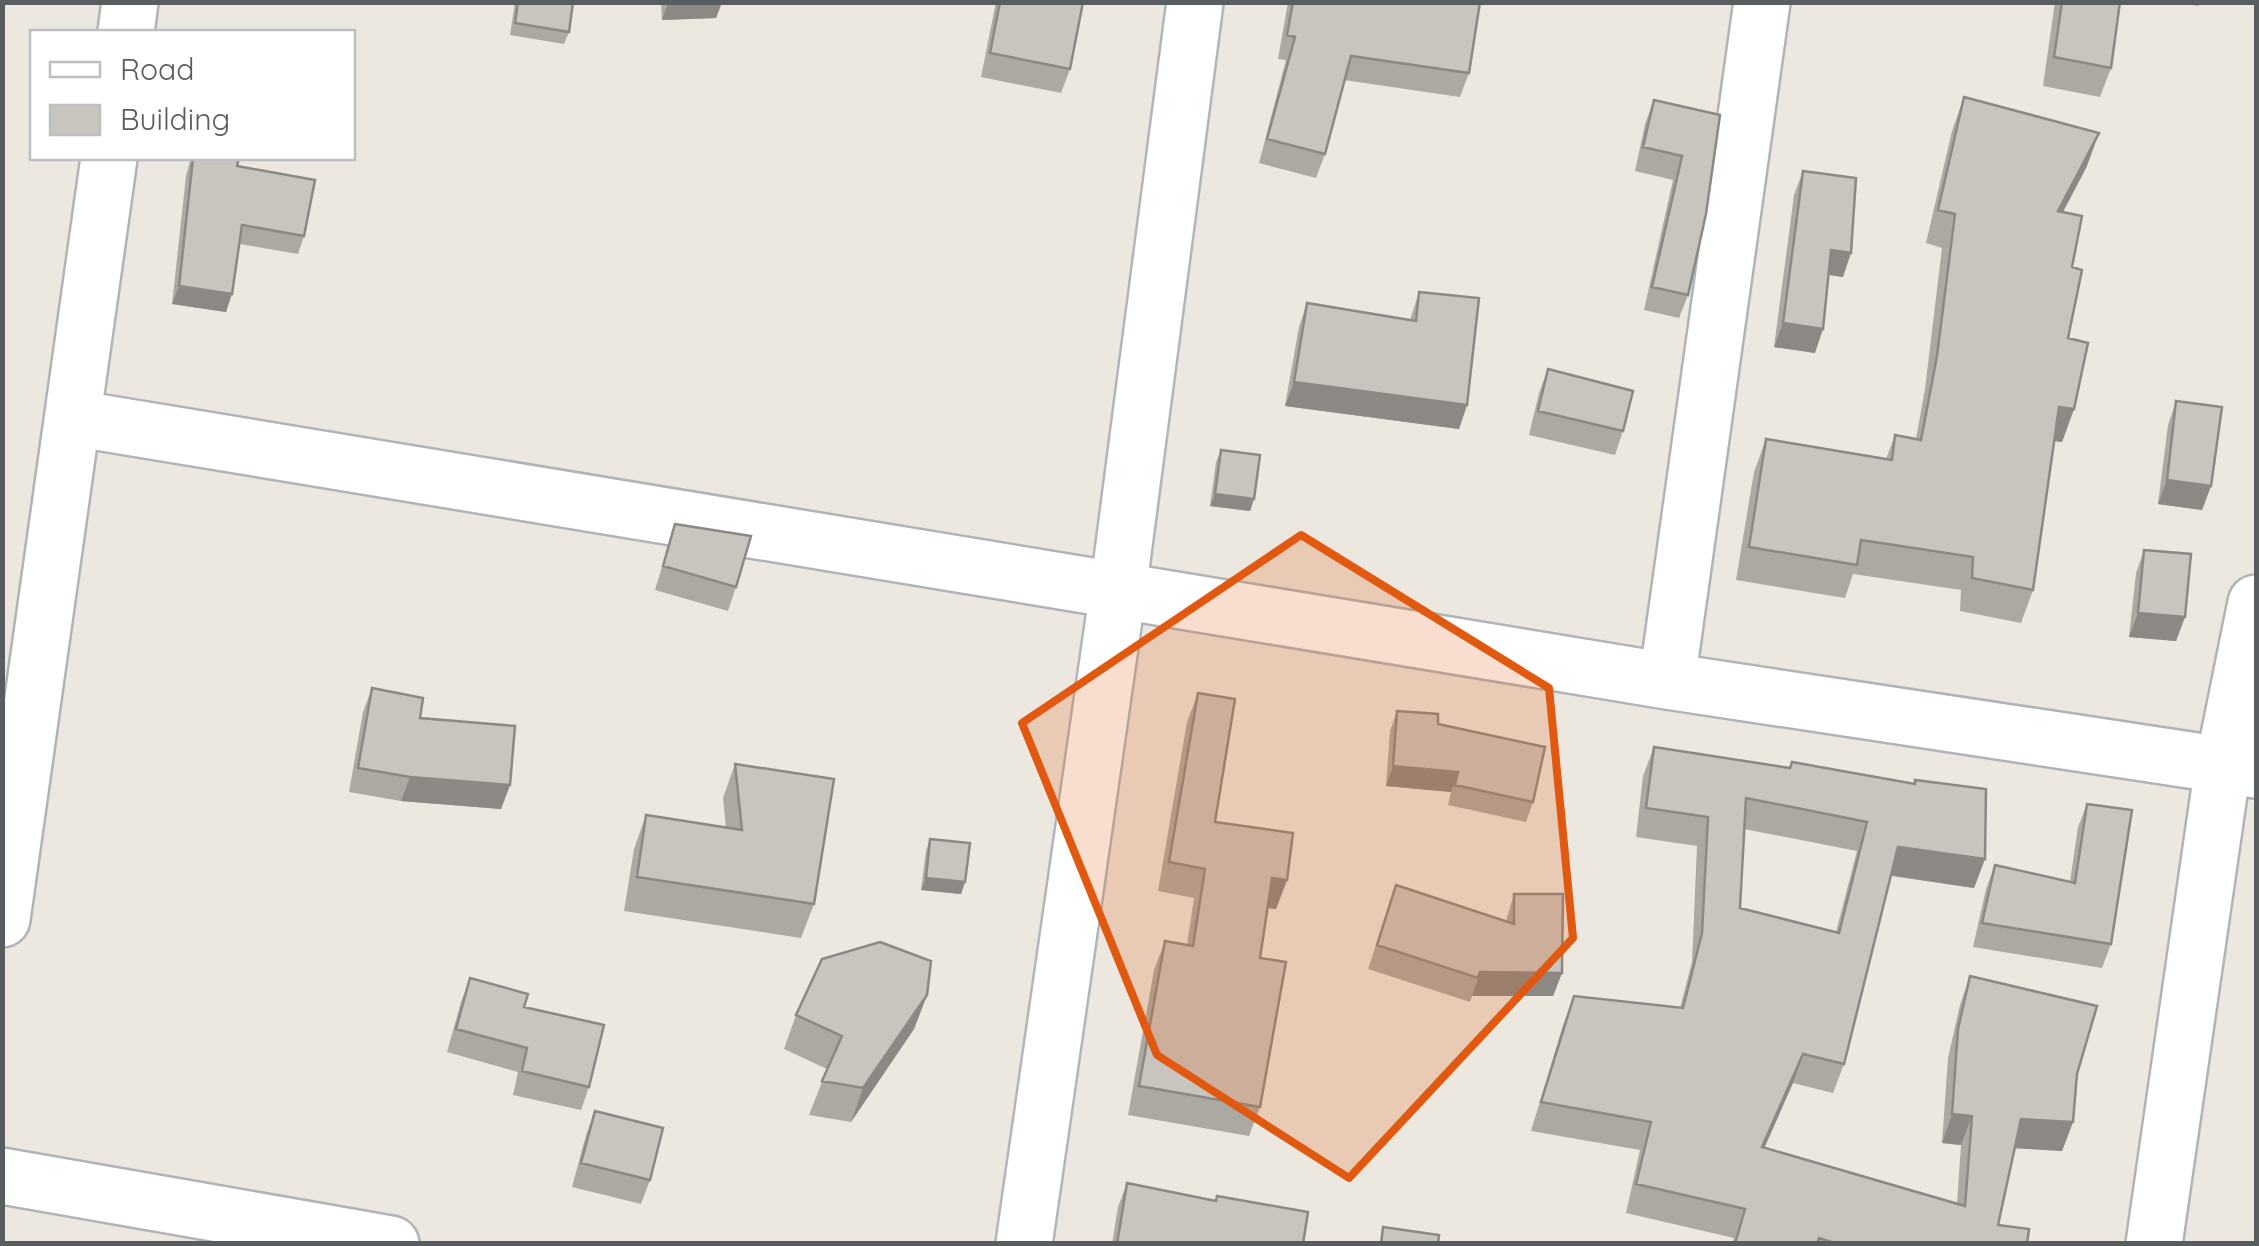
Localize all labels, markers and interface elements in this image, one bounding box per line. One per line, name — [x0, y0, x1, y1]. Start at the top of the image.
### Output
legend — [30, 30, 355, 160]
text: Road — [120, 50, 194, 88]
text: Building — [120, 100, 230, 138]

